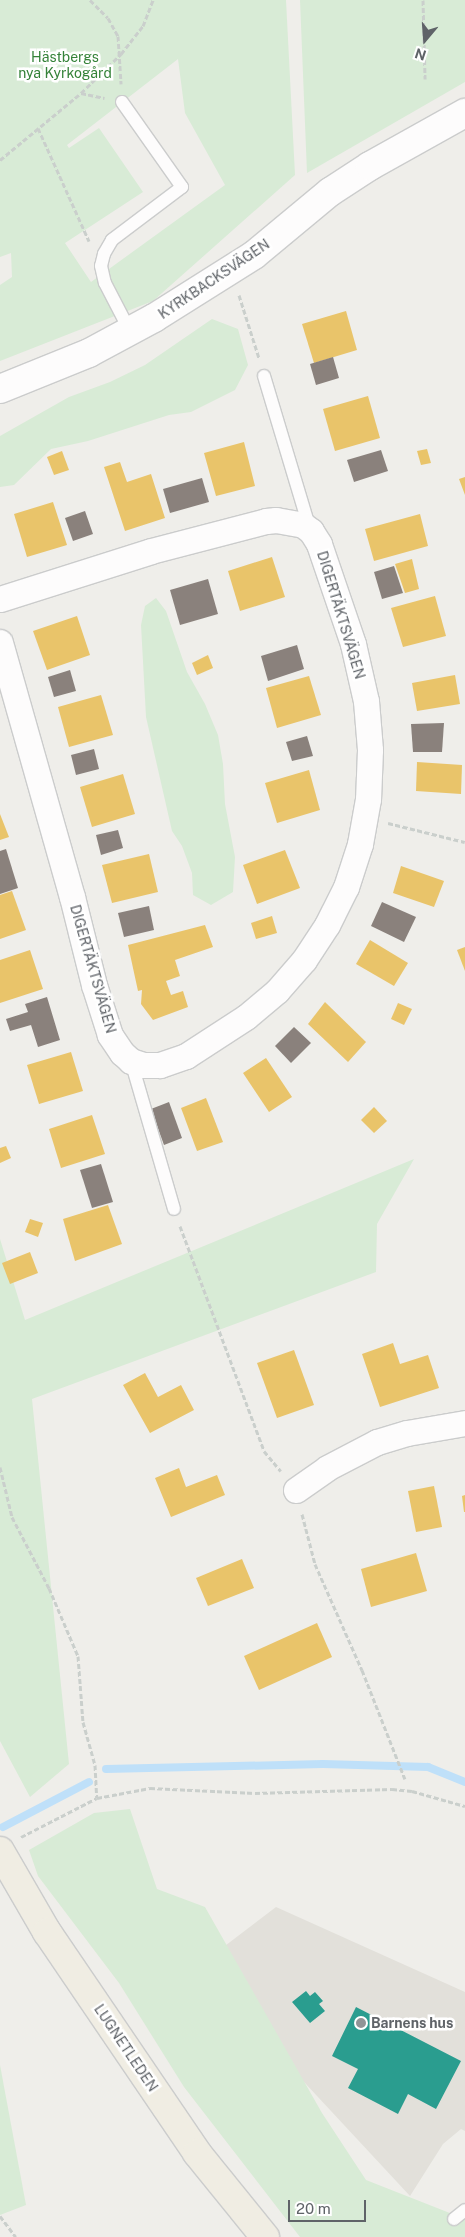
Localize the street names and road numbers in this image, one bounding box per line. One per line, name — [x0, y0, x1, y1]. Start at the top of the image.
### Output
street label: KYRKBACKSVÄGEN — [155, 236, 273, 322]
street label: DIGERTÄKTSVÄGEN — [314, 549, 368, 681]
street label: DIGERTÄKTSVÄGEN — [67, 903, 119, 1035]
street label: LUGNETLEDEN — [91, 2001, 161, 2095]

